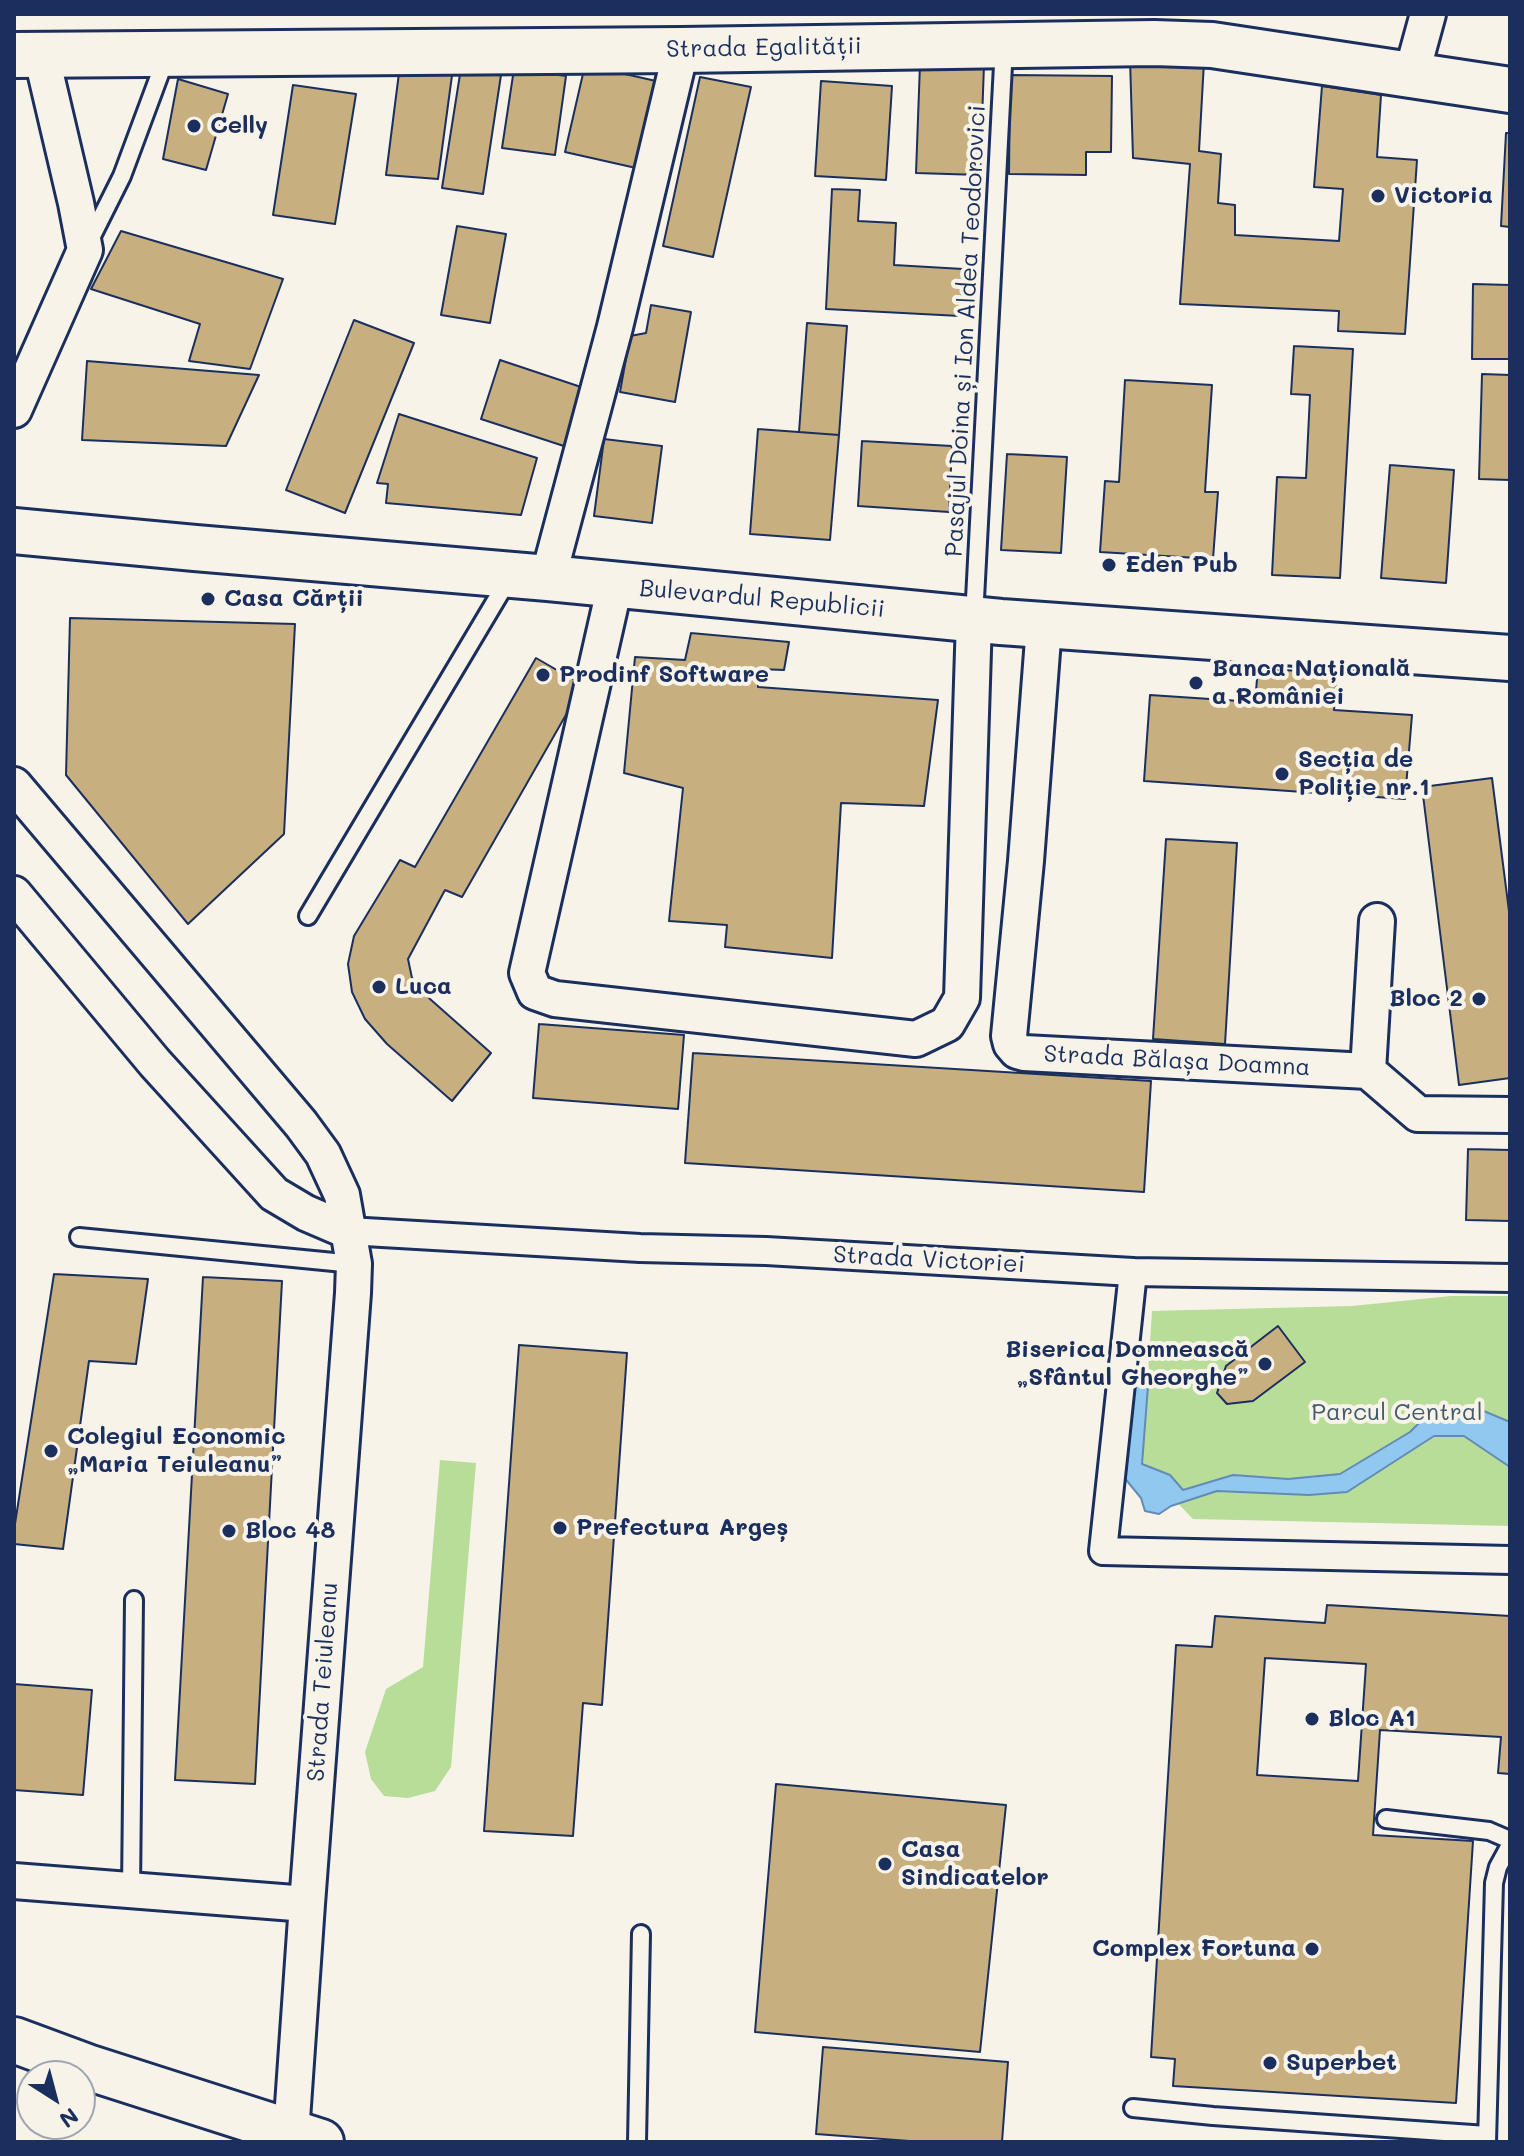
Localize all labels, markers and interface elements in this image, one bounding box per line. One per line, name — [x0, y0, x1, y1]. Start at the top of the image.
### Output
street label: Strada Egalității — [666, 32, 862, 64]
street label: Pasajul Doina și Ion Aldea Teodorovici — [940, 104, 992, 558]
place label: Celly — [210, 112, 268, 140]
marker: Celly — [185, 117, 203, 135]
place label: Victoria — [1394, 182, 1493, 210]
marker: Victoria — [1369, 187, 1387, 205]
place label: Eden Pub — [1125, 551, 1238, 579]
marker: Eden Pub — [1100, 556, 1118, 574]
street label: Bulevardul Republicii — [638, 574, 886, 624]
place label: Casa Cărții — [224, 585, 364, 613]
marker: Casa Cărții — [199, 590, 217, 608]
place label: Banca Națională a României — [1212, 655, 1410, 711]
place label: Prodinf Software — [559, 661, 769, 689]
marker: Prodinf Software — [534, 666, 552, 684]
marker: Banca Națională a României — [1187, 674, 1205, 692]
place label: Secția de Poliție nr.1 — [1298, 746, 1430, 802]
marker: Secția de Poliție nr.1 — [1273, 765, 1291, 783]
place label: Luca — [395, 973, 452, 1001]
marker: Luca — [370, 978, 388, 996]
place label: Bloc 2 — [1389, 985, 1463, 1013]
marker: Bloc 2 — [1470, 990, 1488, 1008]
street label: Strada Bălașa Doamna — [1043, 1040, 1311, 1082]
street label: Strada Victoriei — [832, 1241, 1026, 1279]
place label: Biserica Domnească „Sfântul Gheorghe” — [1005, 1336, 1249, 1392]
marker: Biserica Domnească „Sfântul Gheorghe” — [1256, 1355, 1274, 1373]
park label: Parcul Central — [1311, 1399, 1483, 1427]
place label: Colegiul Economic „Maria Teiuleanu” — [67, 1423, 286, 1479]
marker: Colegiul Economic „Maria Teiuleanu” — [42, 1442, 60, 1460]
place label: Prefectura Argeș — [576, 1514, 788, 1542]
place label: Bloc 48 — [245, 1517, 335, 1545]
marker: Prefectura Argeș — [551, 1519, 569, 1537]
marker: Bloc 48 — [220, 1522, 238, 1540]
street label: Strada Teiuleanu — [302, 1581, 344, 1783]
place label: Bloc A1 — [1328, 1705, 1416, 1733]
marker: Bloc A1 — [1303, 1710, 1321, 1728]
place label: Casa Sindicatelor — [901, 1836, 1049, 1892]
marker: Casa Sindicatelor — [876, 1855, 894, 1873]
place label: Complex Fortuna — [1092, 1935, 1296, 1963]
marker: Complex Fortuna — [1303, 1940, 1321, 1958]
place label: Superbet — [1286, 2049, 1397, 2077]
marker: Superbet — [1261, 2054, 1279, 2072]
north arrow — [16, 2060, 96, 2140]
text: N — [54, 2102, 85, 2135]

